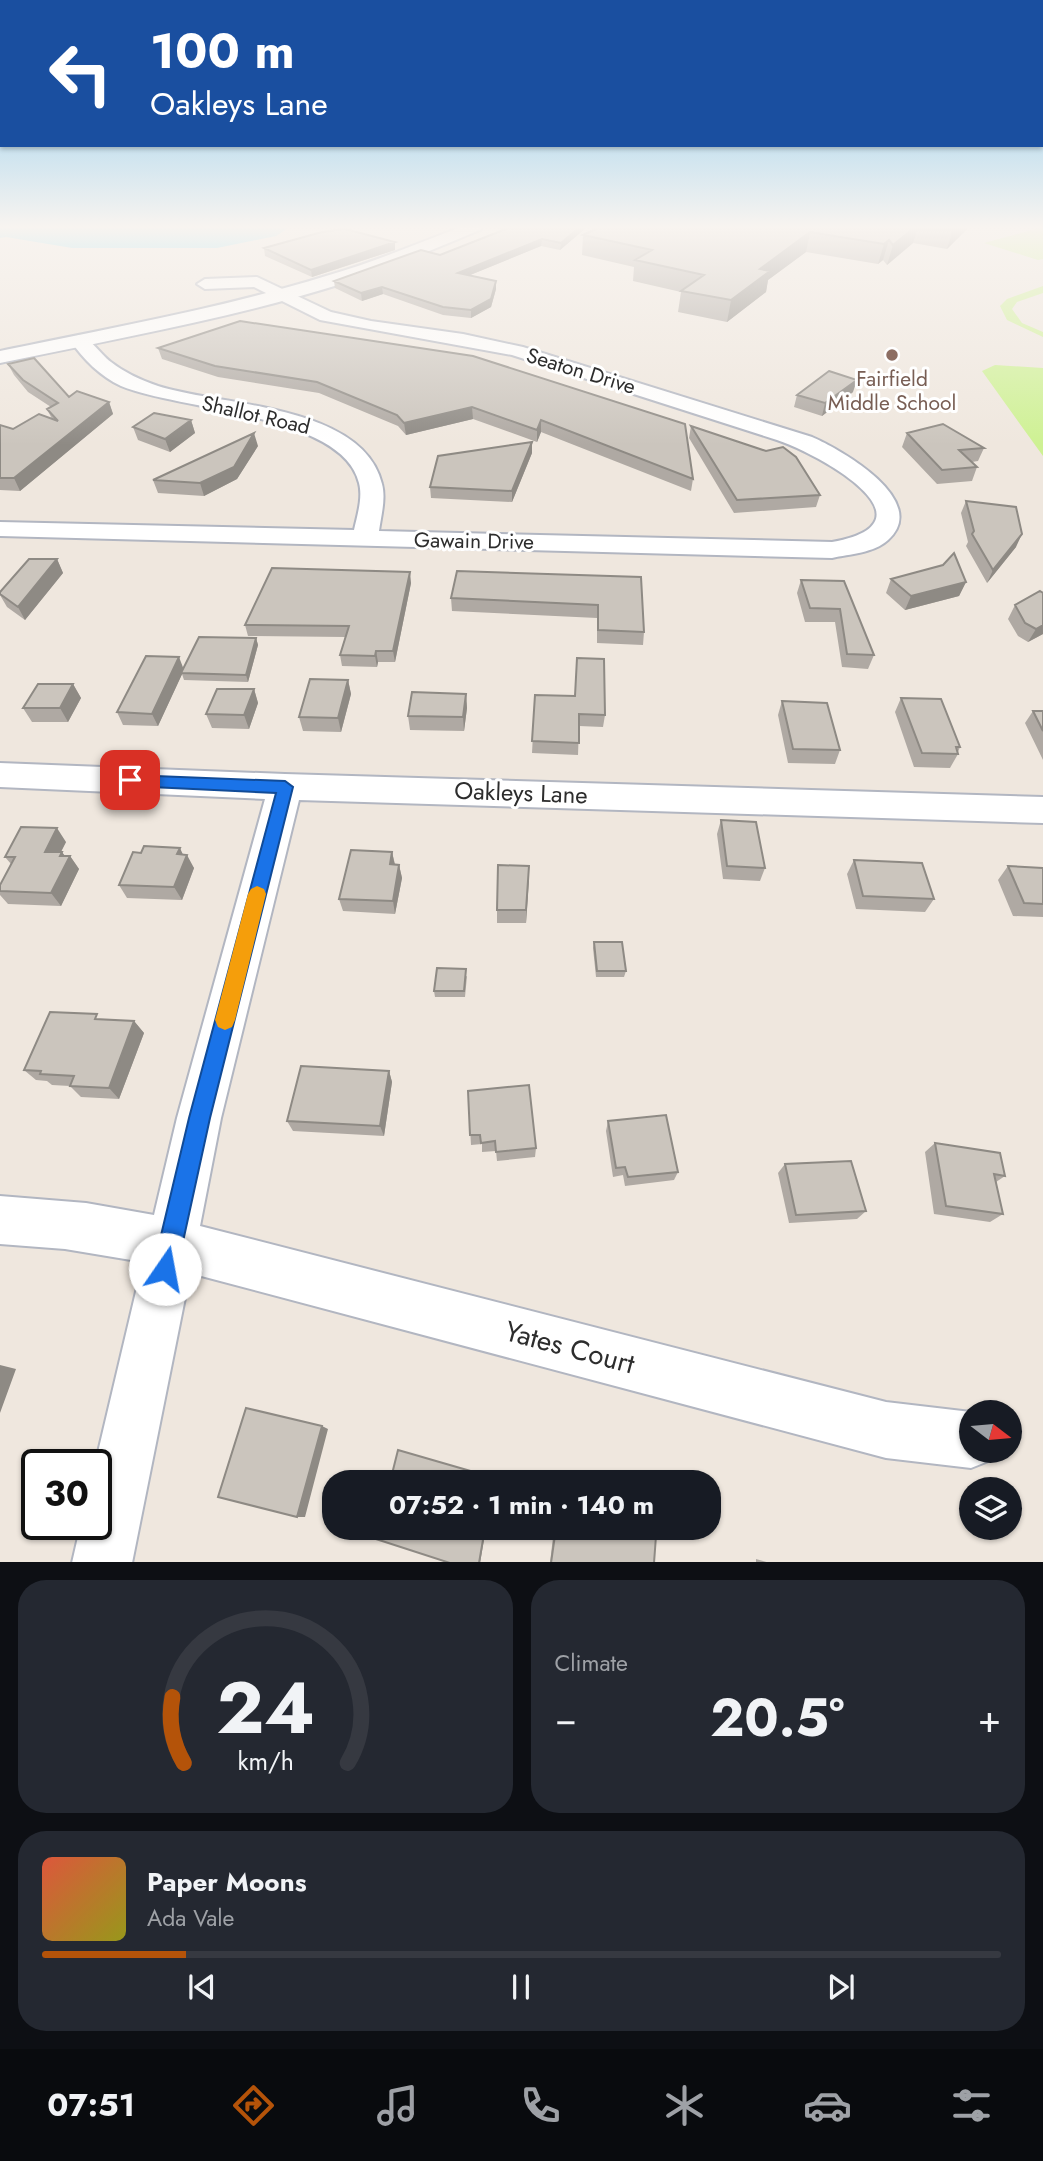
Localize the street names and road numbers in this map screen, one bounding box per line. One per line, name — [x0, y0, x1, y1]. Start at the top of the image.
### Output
street label: Seaton Drive — [523, 340, 640, 402]
street label: Shallot Road — [199, 388, 313, 442]
street label: Gawain Drive — [414, 525, 534, 557]
street label: Oakleys Lane — [454, 773, 588, 812]
street label: Yates Court — [500, 1311, 640, 1385]

